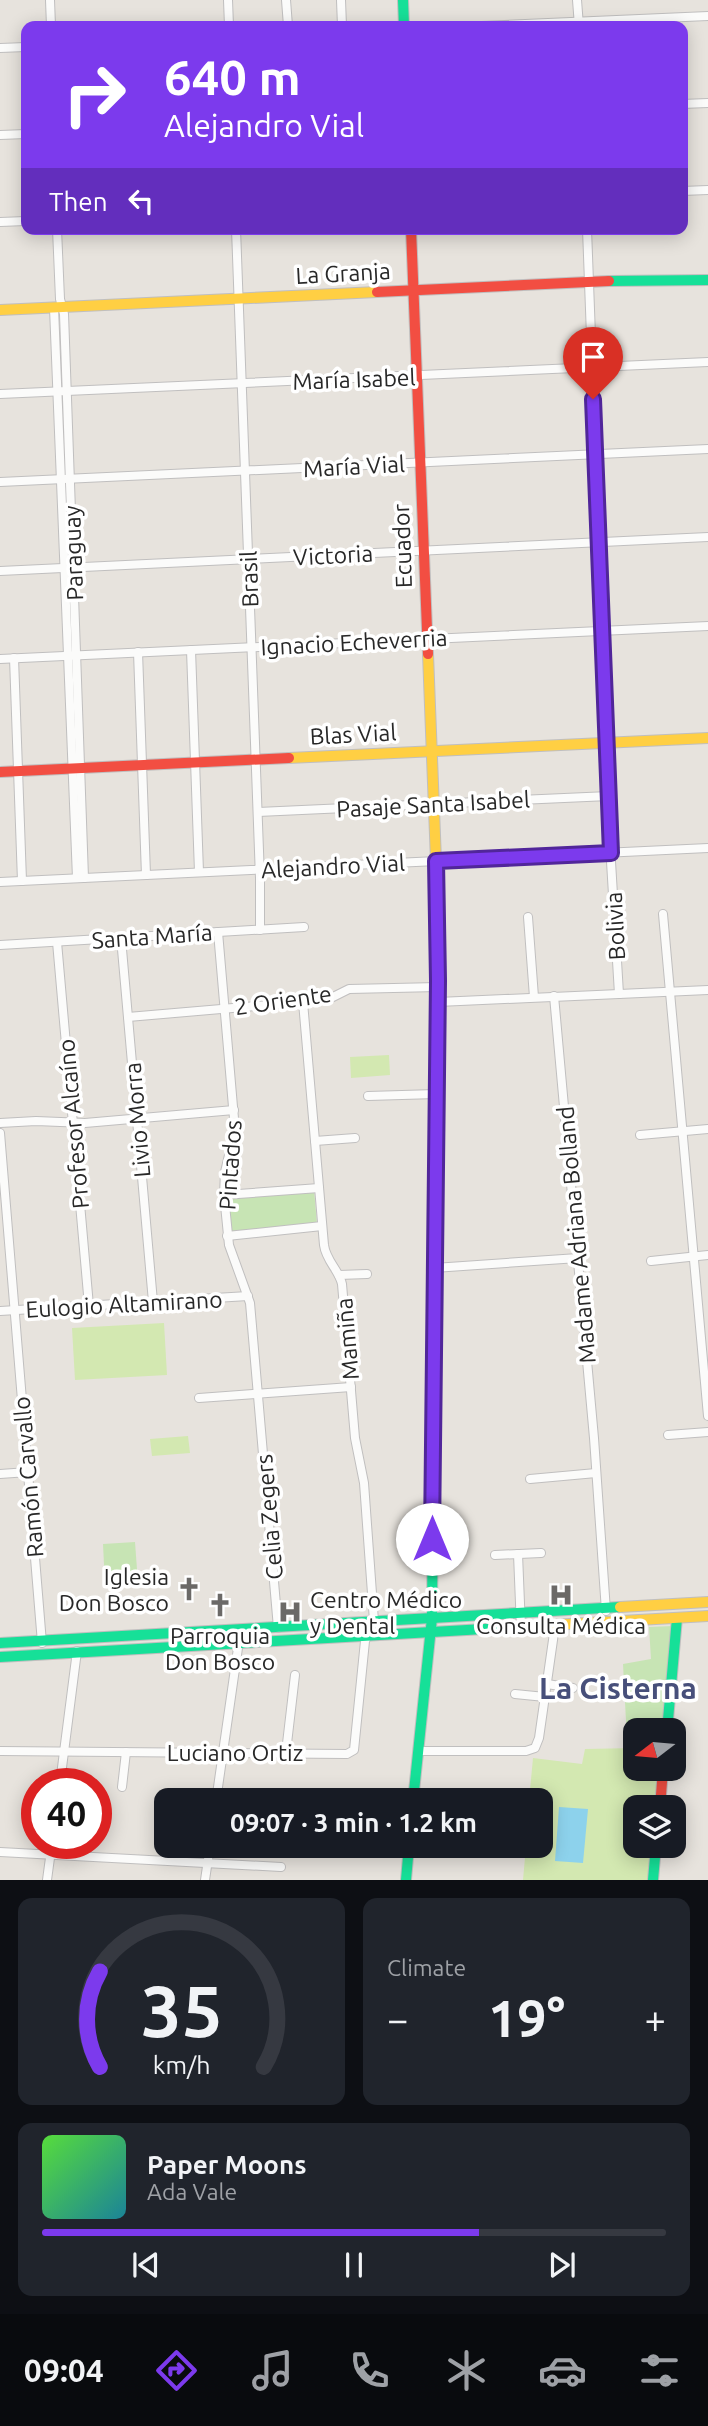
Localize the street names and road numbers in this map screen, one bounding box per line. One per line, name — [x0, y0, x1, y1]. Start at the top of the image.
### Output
street label: La Granja — [295, 258, 391, 288]
street label: María Isabel — [292, 364, 416, 394]
street label: María Vial — [302, 451, 406, 481]
street label: Ecuador — [388, 503, 416, 588]
street label: Paraguay — [59, 505, 87, 601]
street label: Victoria — [292, 540, 374, 570]
street label: Brasil — [236, 550, 262, 608]
street label: Ignacio Echeverria — [260, 625, 448, 659]
street label: Blas Vial — [309, 719, 397, 749]
street label: Pasaje Santa Isabel — [336, 786, 530, 822]
street label: Alejandro Vial — [261, 850, 405, 882]
street label: Bolivia — [601, 891, 629, 961]
street label: Santa María — [91, 919, 213, 953]
street label: 2 Oriente — [233, 981, 333, 1019]
street label: Profesor Alcaíno — [53, 1038, 93, 1210]
street label: Livio Morra — [120, 1061, 154, 1179]
street label: Madame Adriana Bolland — [552, 1105, 600, 1365]
street label: Pintados — [214, 1119, 246, 1211]
street label: Eulogio Altamirano — [25, 1286, 223, 1322]
street label: Mamiña — [331, 1297, 363, 1381]
street label: Ramón Carvallo — [9, 1395, 47, 1559]
street label: Celia Zegers — [251, 1453, 287, 1581]
street label: Luciano Ortiz — [167, 1740, 303, 1765]

